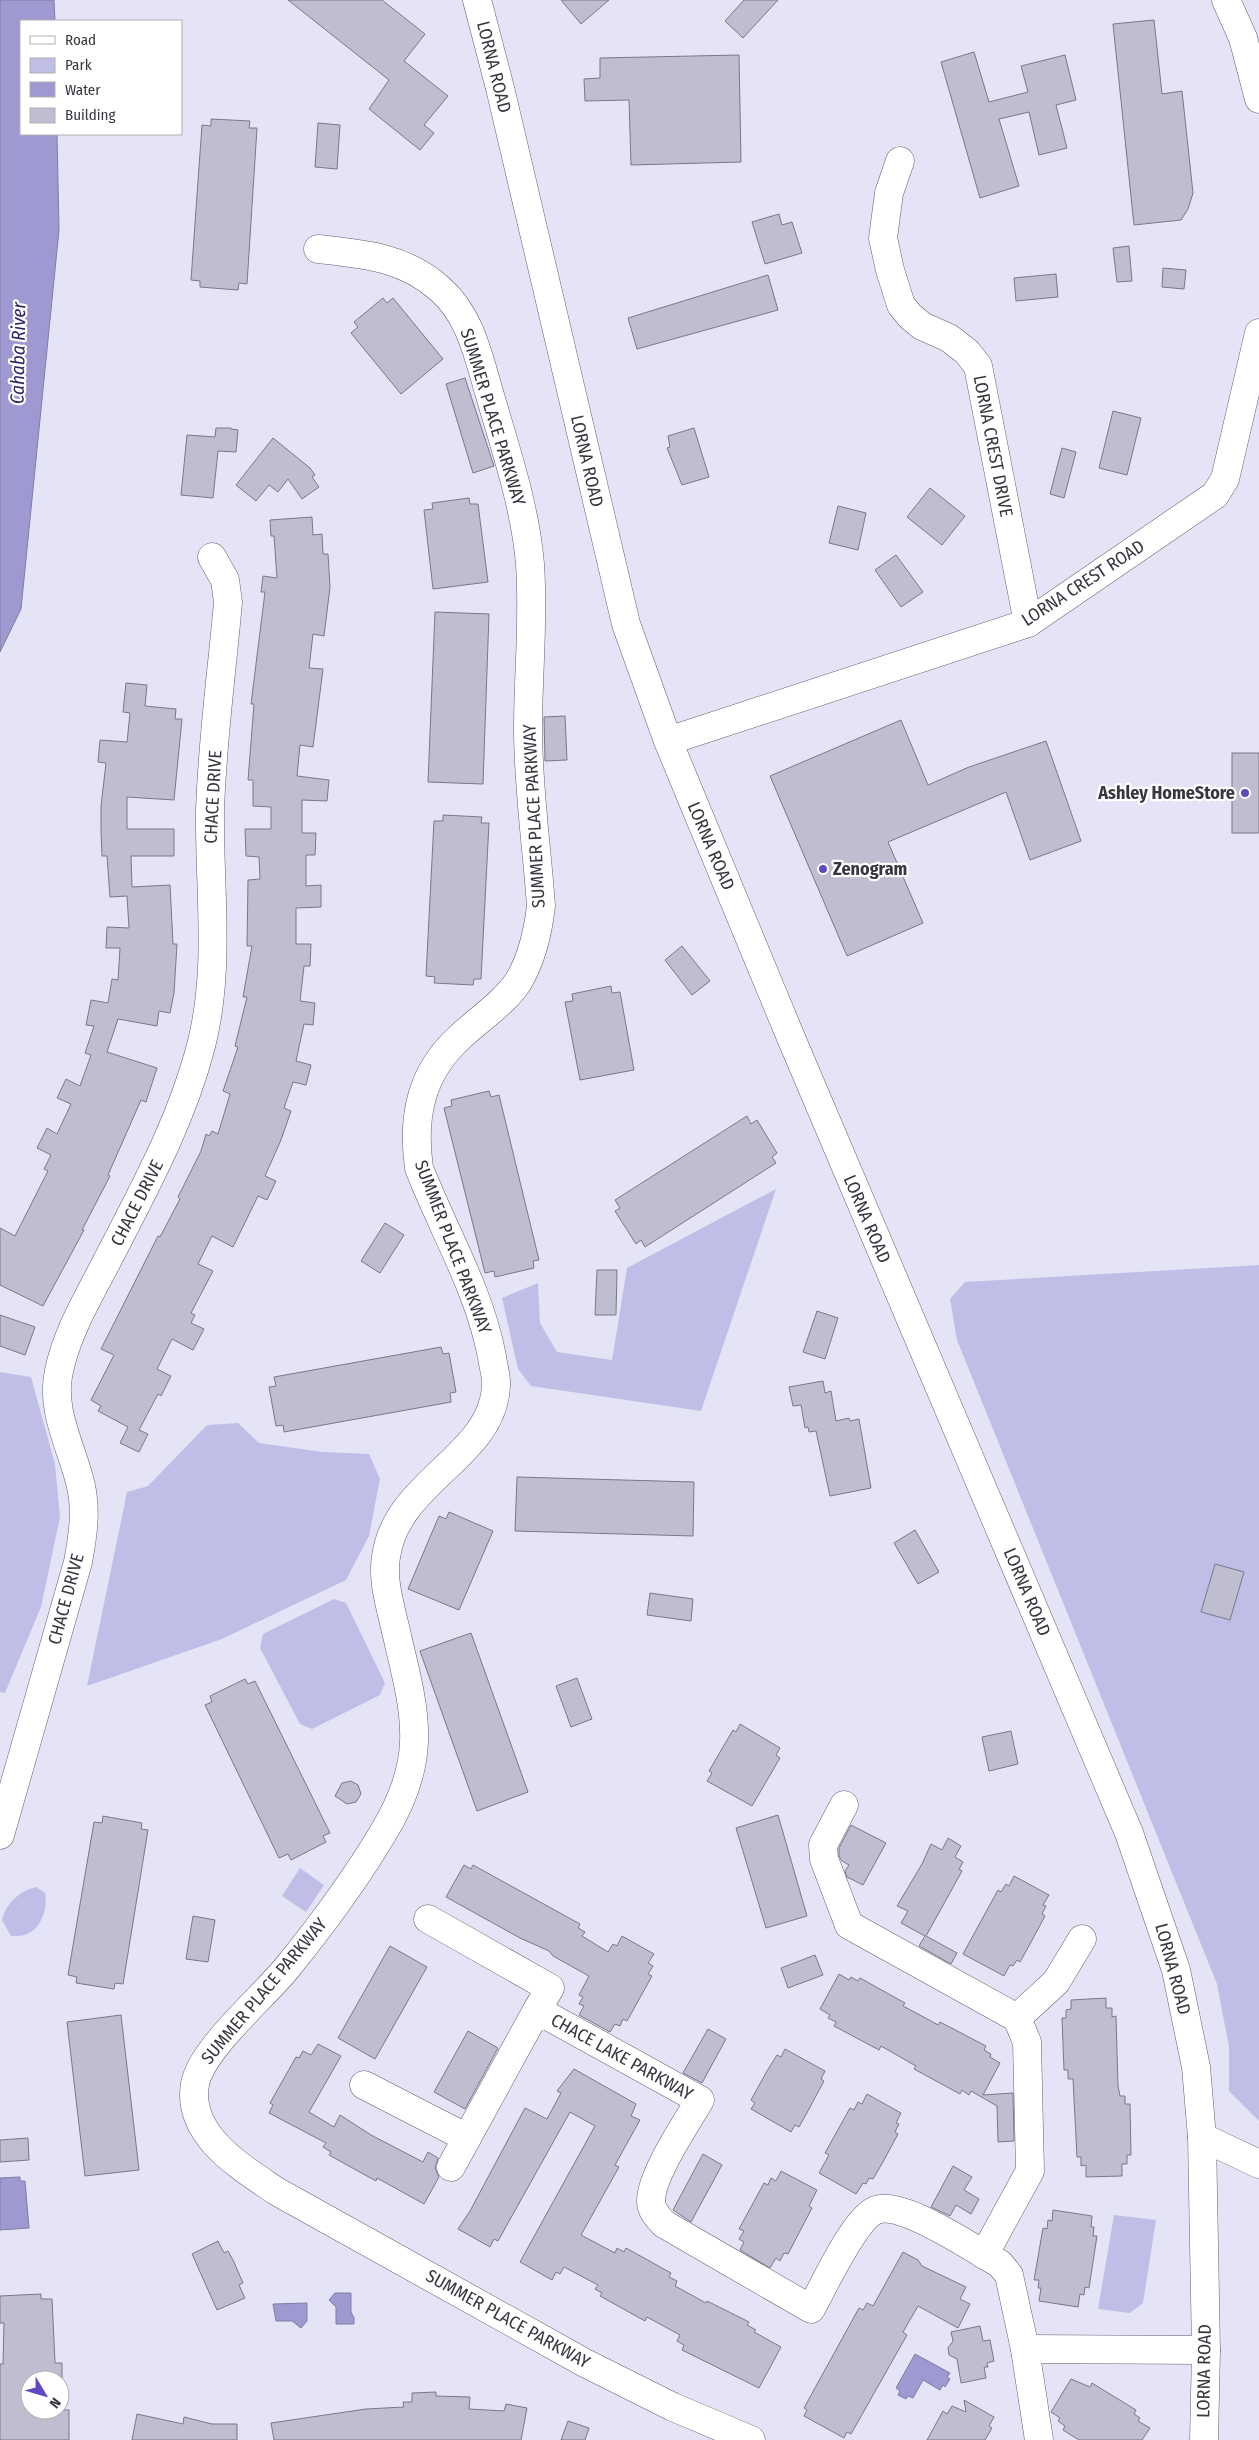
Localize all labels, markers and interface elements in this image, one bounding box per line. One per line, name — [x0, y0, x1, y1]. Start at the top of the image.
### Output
street label: LORNA ROAD — [472, 19, 516, 115]
legend — [20, 20, 182, 135]
text: Road — [65, 31, 96, 49]
text: Park — [65, 56, 92, 74]
text: Water — [65, 81, 101, 99]
text: Building — [65, 106, 116, 124]
water label: Cahaba River — [6, 300, 30, 404]
street label: SUMMER PLACE PARKWAY — [456, 326, 530, 508]
street label: LORNA CREST DRIVE — [968, 373, 1018, 519]
street label: LORNA ROAD — [566, 413, 608, 509]
street label: LORNA CREST ROAD — [1017, 535, 1149, 631]
street label: SUMMER PLACE PARKWAY — [518, 723, 550, 909]
street label: CHACE DRIVE — [200, 750, 226, 844]
place label: Ashley HomeStore — [1097, 782, 1235, 804]
marker: Ashley HomeStore — [1239, 787, 1251, 799]
street label: LORNA ROAD — [683, 799, 739, 893]
place label: Zenogram — [833, 858, 907, 880]
marker: Zenogram — [817, 863, 829, 875]
street label: CHACE DRIVE — [106, 1156, 168, 1250]
street label: SUMMER PLACE PARKWAY — [410, 1157, 496, 1337]
street label: LORNA ROAD — [839, 1172, 895, 1266]
street label: LORNA ROAD — [999, 1545, 1055, 1639]
street label: CHACE DRIVE — [43, 1551, 89, 1647]
street label: SUMMER PLACE PARKWAY — [196, 1913, 332, 2069]
street label: LORNA ROAD — [1150, 1921, 1196, 2017]
street label: CHACE LAKE PARKWAY — [547, 2009, 697, 2105]
street label: SUMMER PLACE PARKWAY — [422, 2265, 594, 2373]
street label: LORNA ROAD — [1192, 2324, 1216, 2418]
north arrow — [20, 2370, 70, 2420]
text: N — [46, 2394, 64, 2411]

